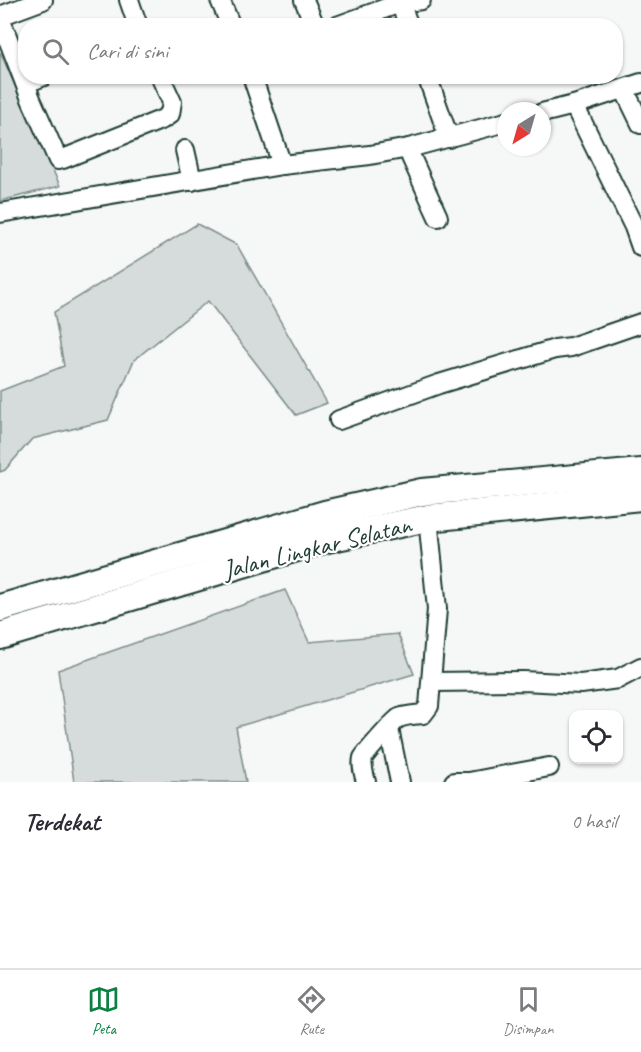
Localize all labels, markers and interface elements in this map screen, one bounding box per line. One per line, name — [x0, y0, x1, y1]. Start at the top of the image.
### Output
search box — [18, 18, 623, 84]
icon: search — [39, 35, 72, 68]
text: Cari di sini — [87, 37, 168, 65]
north arrow — [497, 102, 551, 156]
street label: Jalan Lingkar Selatan — [217, 507, 416, 587]
map controls — [569, 710, 623, 764]
button: locate — [569, 710, 623, 764]
text: Terdekat — [24, 805, 100, 838]
text: 0 hasil — [571, 809, 617, 834]
tab: Peta — [87, 983, 120, 1039]
tab: Rute — [295, 983, 328, 1039]
tab: Disimpan — [503, 983, 554, 1039]

